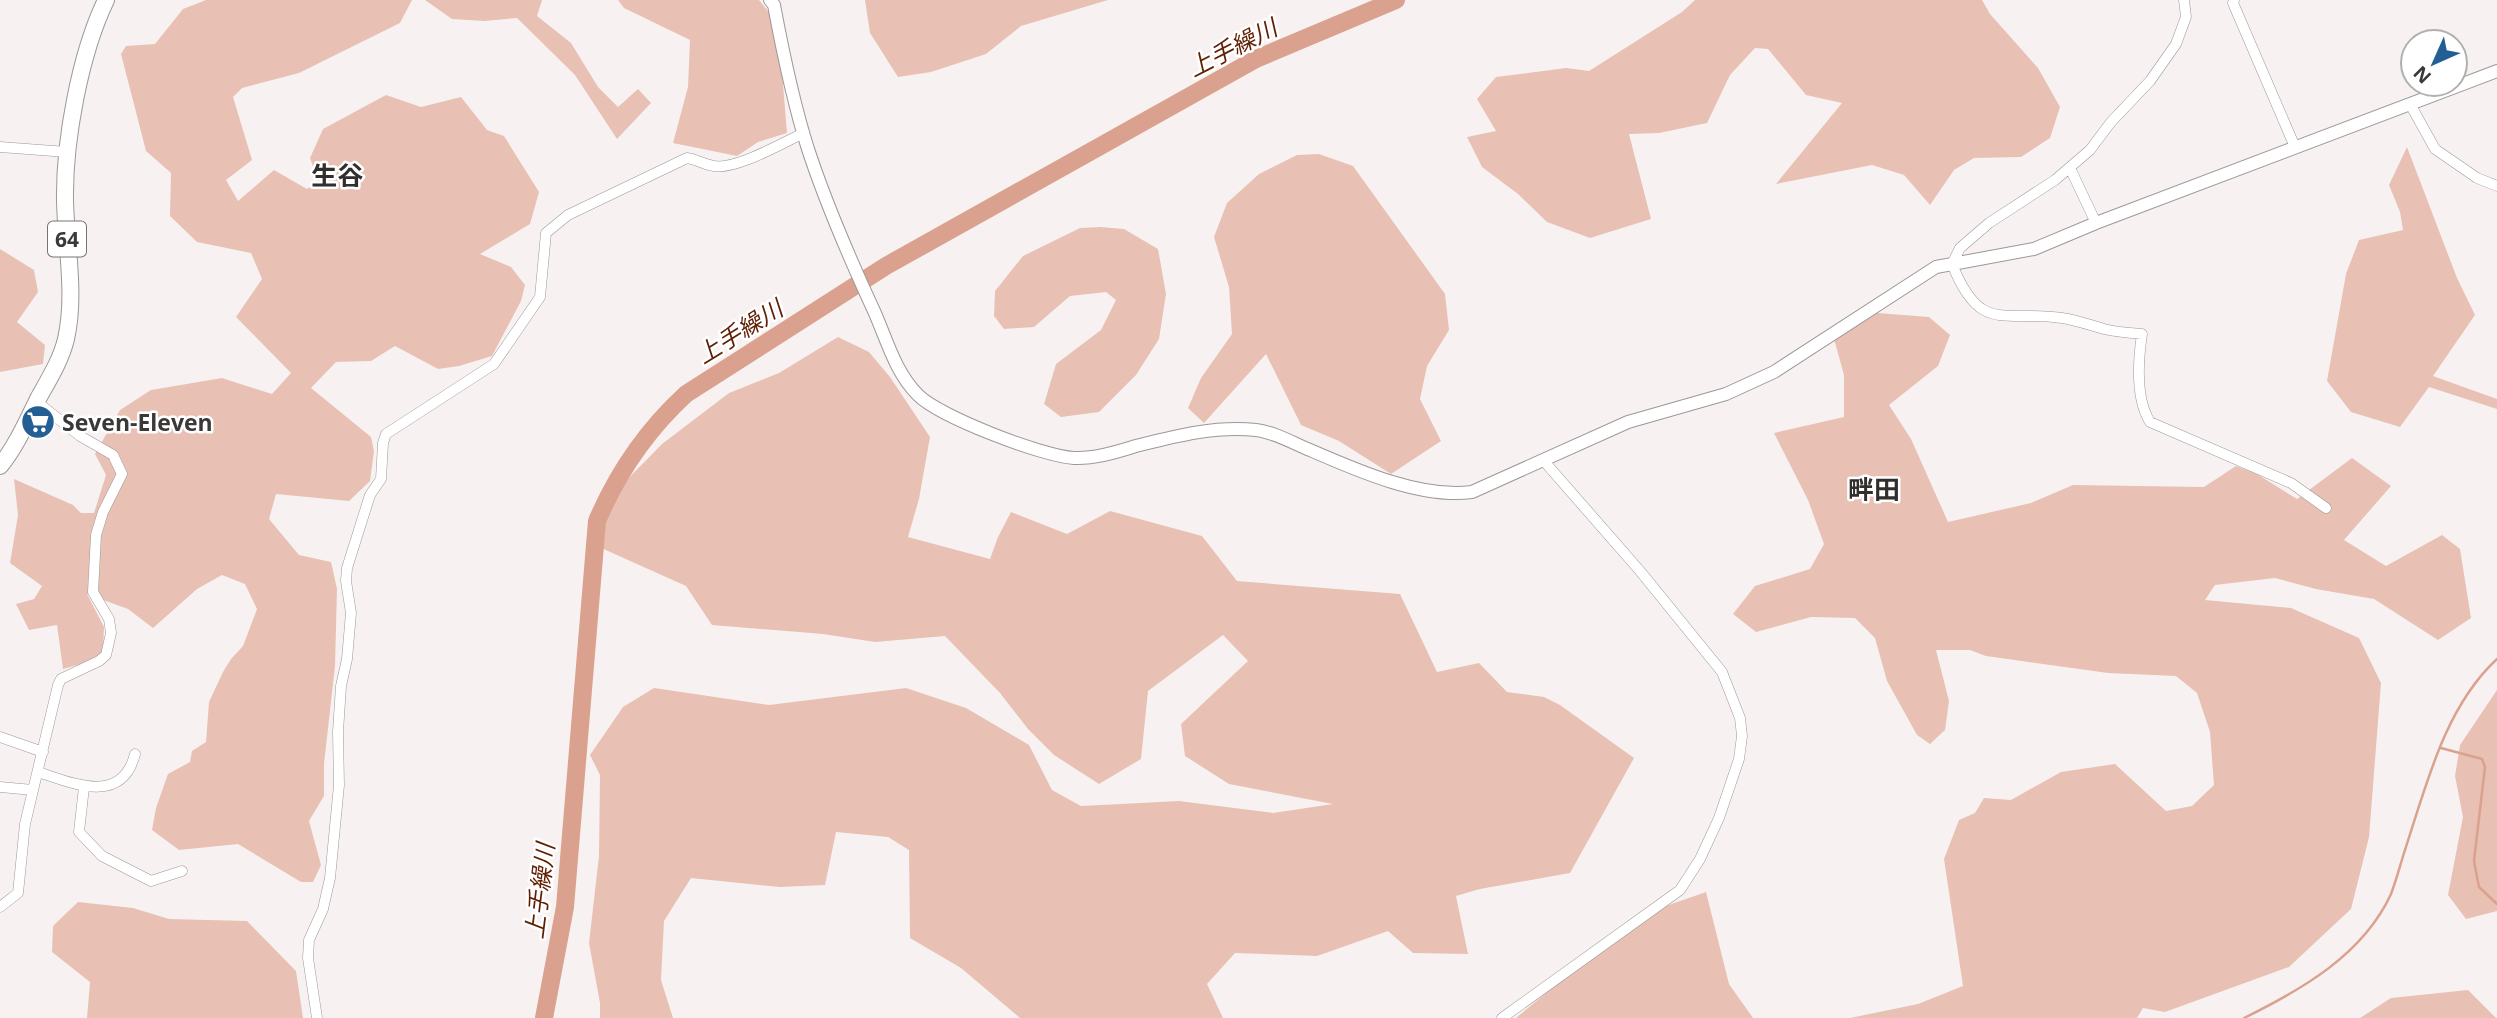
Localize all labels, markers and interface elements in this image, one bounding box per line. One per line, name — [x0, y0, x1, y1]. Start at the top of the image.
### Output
water label: 上手繰川 — [1182, 9, 1285, 83]
north arrow — [2399, 28, 2469, 98]
text: N — [2407, 60, 2437, 90]
district label: 生谷 — [311, 157, 363, 193]
road number: 64 — [48, 222, 86, 256]
water label: 上手繰川 — [690, 290, 791, 370]
supermarket icon: Seven-Eleven — [19, 403, 57, 441]
place label: Seven-Eleven — [62, 406, 213, 438]
district label: 畔田 — [1848, 471, 1900, 507]
water label: 上手繰川 — [517, 838, 562, 941]

